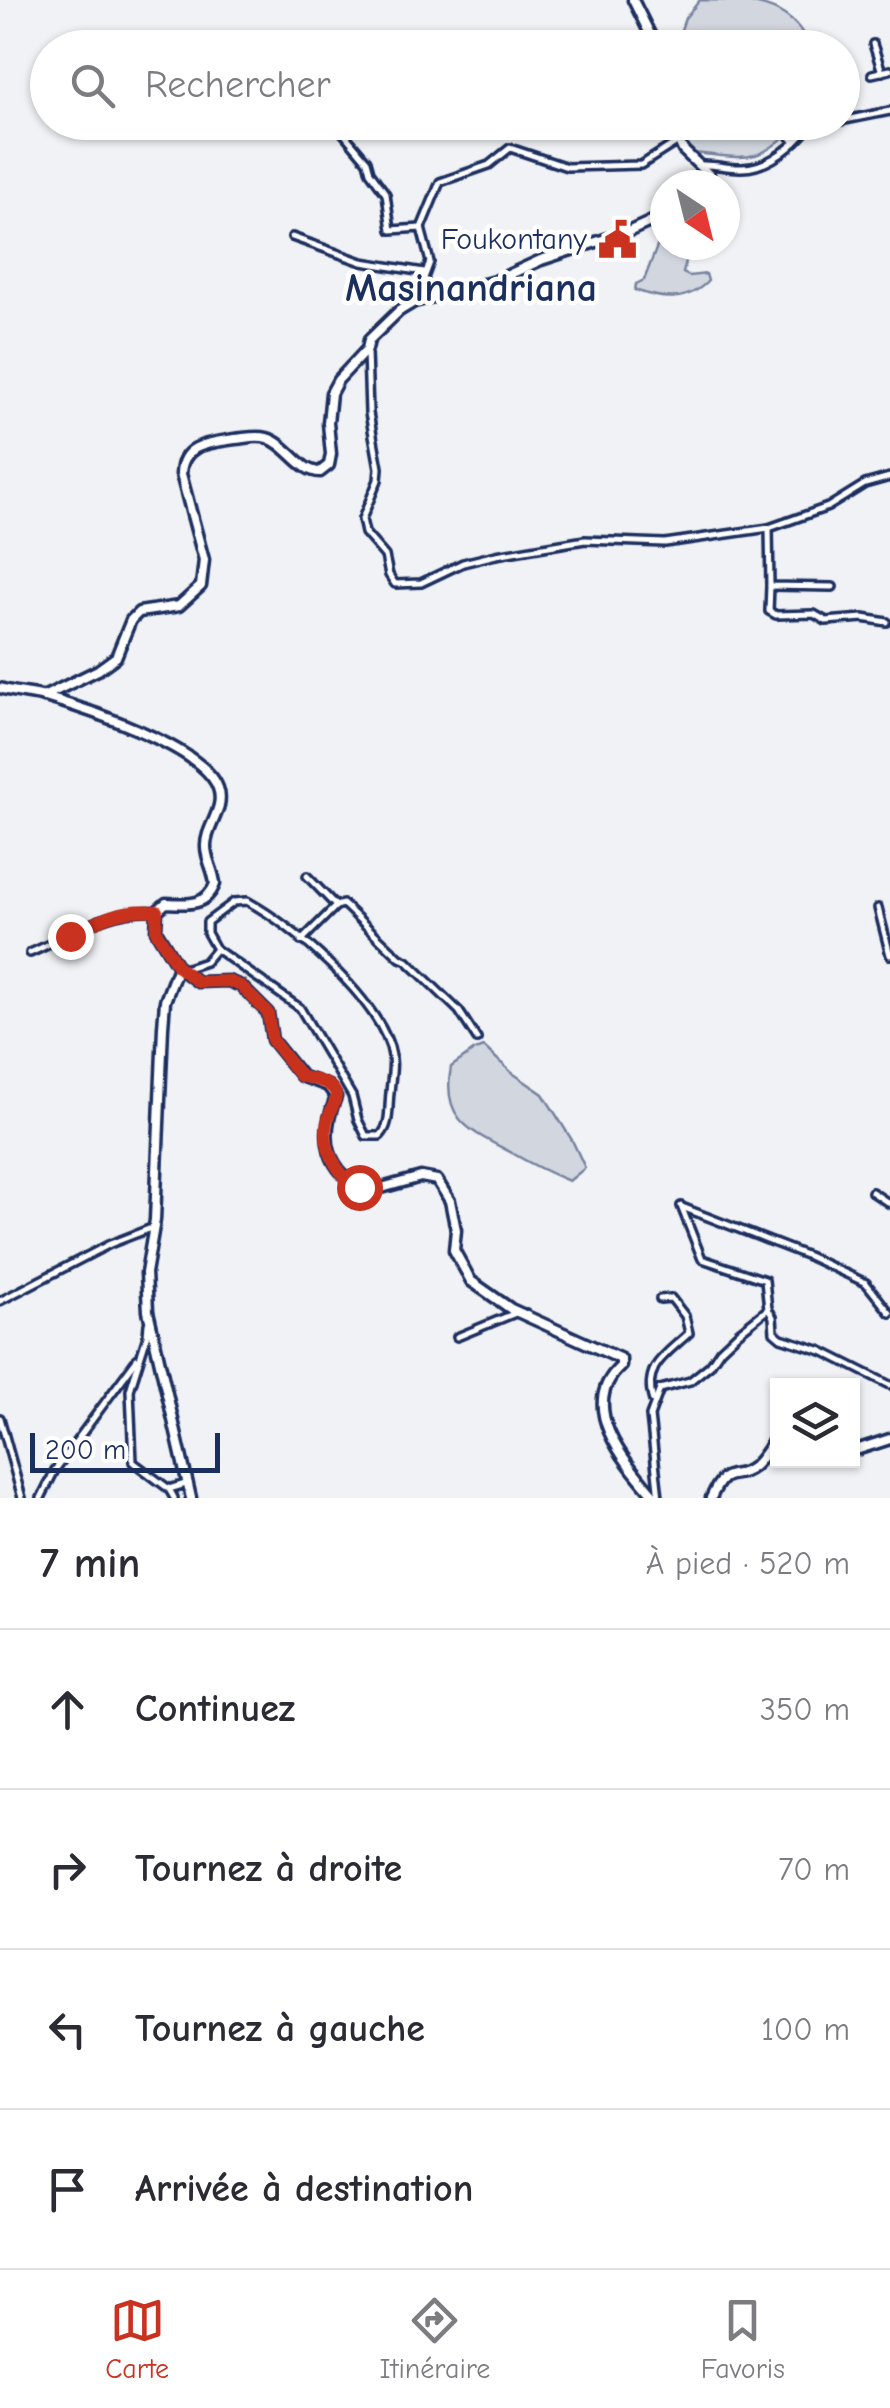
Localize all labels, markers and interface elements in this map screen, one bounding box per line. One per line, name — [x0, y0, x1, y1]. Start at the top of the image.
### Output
search box — [30, 30, 860, 140]
icon: search — [65, 58, 120, 113]
text: Rechercher — [145, 63, 331, 107]
north arrow — [650, 170, 740, 260]
public building icon: Foukontany — [596, 218, 638, 260]
place label: Foukontany — [441, 222, 588, 257]
district label: Masinandriana — [345, 265, 597, 311]
route end — [48, 914, 94, 960]
route start — [337, 1165, 383, 1211]
map controls — [770, 1378, 860, 1468]
button: layers — [770, 1378, 860, 1468]
scale bar — [30, 1428, 220, 1472]
text: 200 m — [45, 1434, 126, 1466]
text: 7 min — [40, 1539, 140, 1588]
text: À pied · 520 m — [646, 1545, 850, 1582]
icon: ahead — [40, 1682, 95, 1737]
text: Continuez — [135, 1687, 295, 1731]
text: 350 m — [760, 1691, 850, 1728]
icon: right — [40, 1842, 95, 1897]
text: Tournez à droite — [135, 1847, 402, 1891]
text: 70 m — [778, 1851, 850, 1888]
icon: left — [40, 2002, 95, 2057]
text: Tournez à gauche — [135, 2007, 425, 2051]
text: 100 m — [761, 2011, 850, 2048]
icon: arrive — [40, 2162, 95, 2217]
text: Arrivée à destination — [135, 2167, 473, 2211]
tab: Carte — [105, 2293, 169, 2385]
tab: Itinéraire — [380, 2293, 490, 2385]
tab: Favoris — [701, 2293, 785, 2385]

